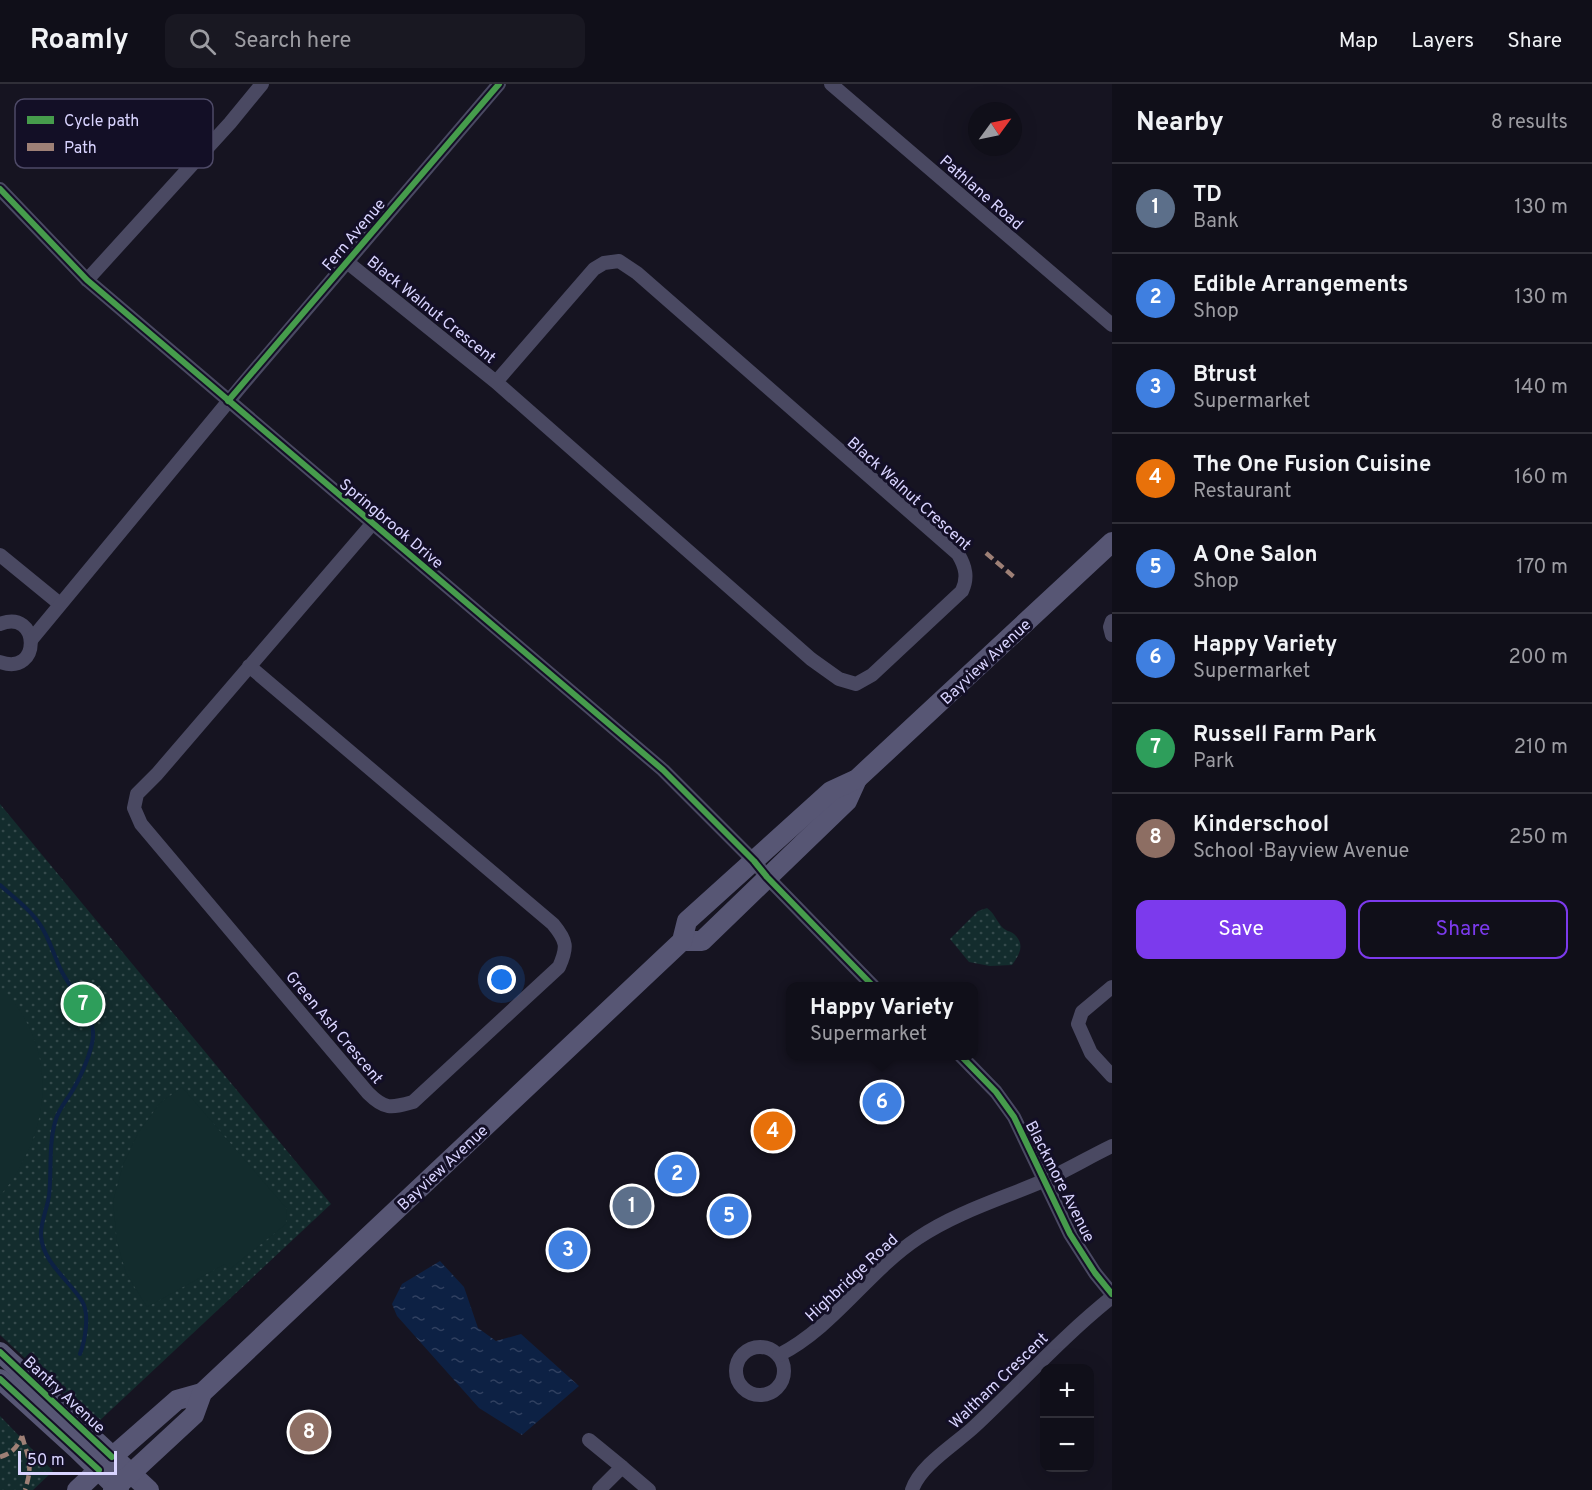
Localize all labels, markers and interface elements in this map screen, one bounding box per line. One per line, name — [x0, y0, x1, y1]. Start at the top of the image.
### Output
search box — [165, 14, 585, 68]
text: Roamly — [30, 23, 129, 59]
icon: search — [186, 25, 219, 58]
text: Search here — [234, 28, 351, 55]
text: Map — [1339, 28, 1378, 55]
text: Layers — [1411, 28, 1474, 55]
text: Share — [1507, 28, 1562, 55]
legend — [15, 99, 213, 168]
north arrow — [968, 102, 1022, 156]
text: Nearby — [1136, 107, 1224, 140]
text: 8 results — [1491, 110, 1568, 136]
text: Cycle path — [64, 112, 139, 132]
text: Path — [64, 139, 97, 159]
street label: Pathlane Road — [935, 152, 1027, 235]
text: TD — [1193, 182, 1222, 209]
street label: Fern Avenue — [319, 195, 391, 276]
text: 1 — [1152, 195, 1160, 221]
text: 130 m — [1514, 195, 1568, 221]
text: Bank — [1193, 209, 1239, 235]
street label: Black Walnut Crescent — [362, 252, 499, 369]
text: Edible Arrangements — [1193, 272, 1408, 299]
text: 2 — [1149, 285, 1162, 311]
text: 130 m — [1514, 285, 1568, 311]
text: Shop — [1193, 299, 1239, 325]
text: Btrust — [1193, 362, 1257, 389]
text: 3 — [1150, 375, 1162, 401]
text: 140 m — [1514, 375, 1568, 401]
text: Supermarket — [1193, 389, 1310, 415]
street label: Black Walnut Crescent — [842, 433, 975, 556]
text: The One Fusion Cuisine — [1193, 452, 1431, 479]
text: 4 — [1149, 465, 1162, 491]
text: 160 m — [1514, 465, 1568, 491]
street label: Springbrook Drive — [334, 475, 447, 574]
text: Restaurant — [1193, 479, 1292, 505]
text: A One Salon — [1193, 542, 1318, 569]
text: 5 — [1149, 555, 1162, 581]
text: 170 m — [1516, 555, 1568, 581]
text: Shop — [1193, 569, 1239, 595]
street label: Bayview Avenue — [937, 615, 1036, 710]
text: Happy Variety — [1193, 632, 1337, 659]
text: 6 — [1149, 645, 1162, 671]
text: 200 m — [1509, 645, 1568, 671]
text: Supermarket — [1193, 659, 1310, 685]
text: Russell Farm Park — [1193, 722, 1377, 749]
text: 7 — [1150, 735, 1161, 761]
text: 210 m — [1514, 735, 1568, 761]
text: Park — [1193, 749, 1234, 775]
text: Kinderschool — [1193, 812, 1329, 839]
text: 8 — [1149, 825, 1162, 851]
text: 250 m — [1509, 825, 1568, 851]
text: School · Bayview Avenue — [1193, 839, 1409, 865]
button: Save — [1136, 900, 1346, 959]
button: Share — [1358, 900, 1568, 959]
your location — [487, 965, 516, 994]
street label: Green Ash Crescent — [280, 968, 387, 1089]
pin: 7 — [64, 982, 103, 1026]
popup — [786, 982, 978, 1060]
text: Happy Variety — [810, 995, 954, 1022]
text: Supermarket — [810, 1022, 927, 1048]
pin: 6 — [862, 1080, 902, 1124]
pin: 4 — [754, 1108, 792, 1154]
street label: Blackmore Avenue — [1020, 1118, 1098, 1246]
street label: Bayview Avenue — [394, 1121, 493, 1216]
pin: 2 — [658, 1152, 696, 1196]
pin: 1 — [612, 1184, 652, 1228]
pin: 5 — [710, 1194, 748, 1238]
pin: 3 — [548, 1228, 588, 1272]
street label: Highbridge Road — [802, 1230, 903, 1327]
street label: Waltham Crescent — [946, 1329, 1053, 1434]
street label: Bantry Avenue — [18, 1352, 109, 1439]
map controls — [1040, 1364, 1094, 1472]
button: + — [1040, 1364, 1094, 1418]
pin: 8 — [290, 1410, 328, 1454]
button: − — [1040, 1418, 1094, 1472]
scale bar — [18, 1448, 117, 1476]
text: 50 m — [27, 1451, 65, 1471]

